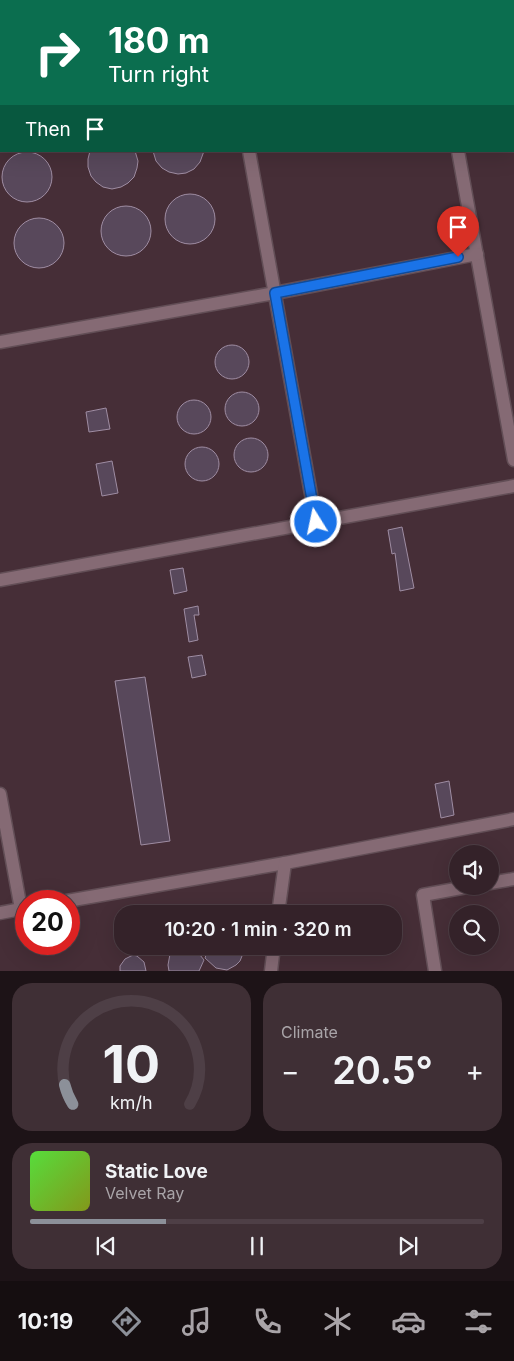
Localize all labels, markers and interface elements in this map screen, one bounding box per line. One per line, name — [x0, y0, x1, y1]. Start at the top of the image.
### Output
text: 180 m — [108, 19, 210, 61]
icon: right — [25, 20, 90, 85]
text: Turn right — [108, 61, 209, 87]
icon: arrive — [81, 115, 109, 143]
text: Then — [25, 118, 71, 141]
pin — [437, 206, 479, 257]
icon: arrive — [444, 213, 472, 241]
position arrow — [289, 495, 341, 547]
map controls — [449, 845, 499, 955]
button: sound — [449, 845, 499, 895]
speed limit sign: 20 — [15, 890, 80, 955]
button: search — [449, 905, 499, 955]
text: 10:20 · 1 min · 320 m — [164, 918, 352, 941]
text: Climate — [281, 1022, 338, 1042]
text: 10 — [103, 1033, 160, 1096]
text: 20.5° — [332, 1047, 433, 1093]
text: − — [281, 1054, 300, 1088]
text: + — [465, 1054, 484, 1088]
text: km/h — [110, 1092, 153, 1113]
text: Static Love — [105, 1160, 208, 1183]
text: Velvet Ray — [105, 1183, 184, 1203]
icon: previous — [92, 1232, 120, 1260]
icon: pause — [243, 1232, 271, 1260]
icon: next — [394, 1232, 422, 1260]
icon: directions — [109, 1304, 144, 1339]
icon: music — [179, 1304, 214, 1339]
icon: phone — [250, 1304, 285, 1339]
icon: climate — [320, 1304, 355, 1339]
icon: car — [391, 1304, 426, 1339]
icon: filters — [461, 1304, 496, 1339]
text: 10:19 — [18, 1308, 73, 1334]

